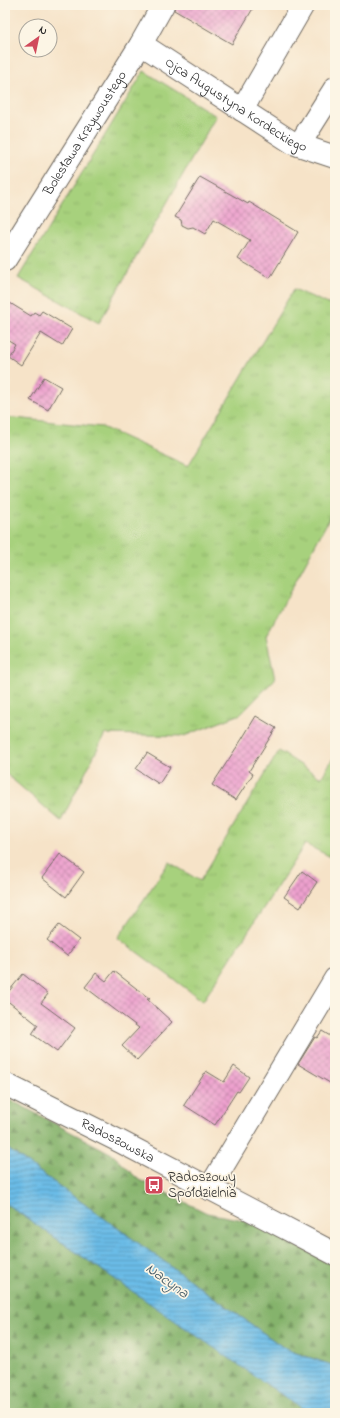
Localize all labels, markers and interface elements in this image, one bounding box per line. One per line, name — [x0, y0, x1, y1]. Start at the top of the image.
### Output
north arrow — [18, 18, 58, 58]
text: N — [35, 22, 50, 39]
street label: Ojca Augustyna Kordeckiego — [161, 52, 310, 157]
street label: Bolesława Krzywoustego — [37, 67, 132, 200]
street label: Radoszowska — [77, 1113, 158, 1168]
place label: Radoszowy Spółdzielnia — [168, 1167, 237, 1204]
bus stop icon: Radoszowy Spółdzielnia — [143, 1174, 165, 1196]
water label: Nacyna — [140, 1258, 194, 1306]

